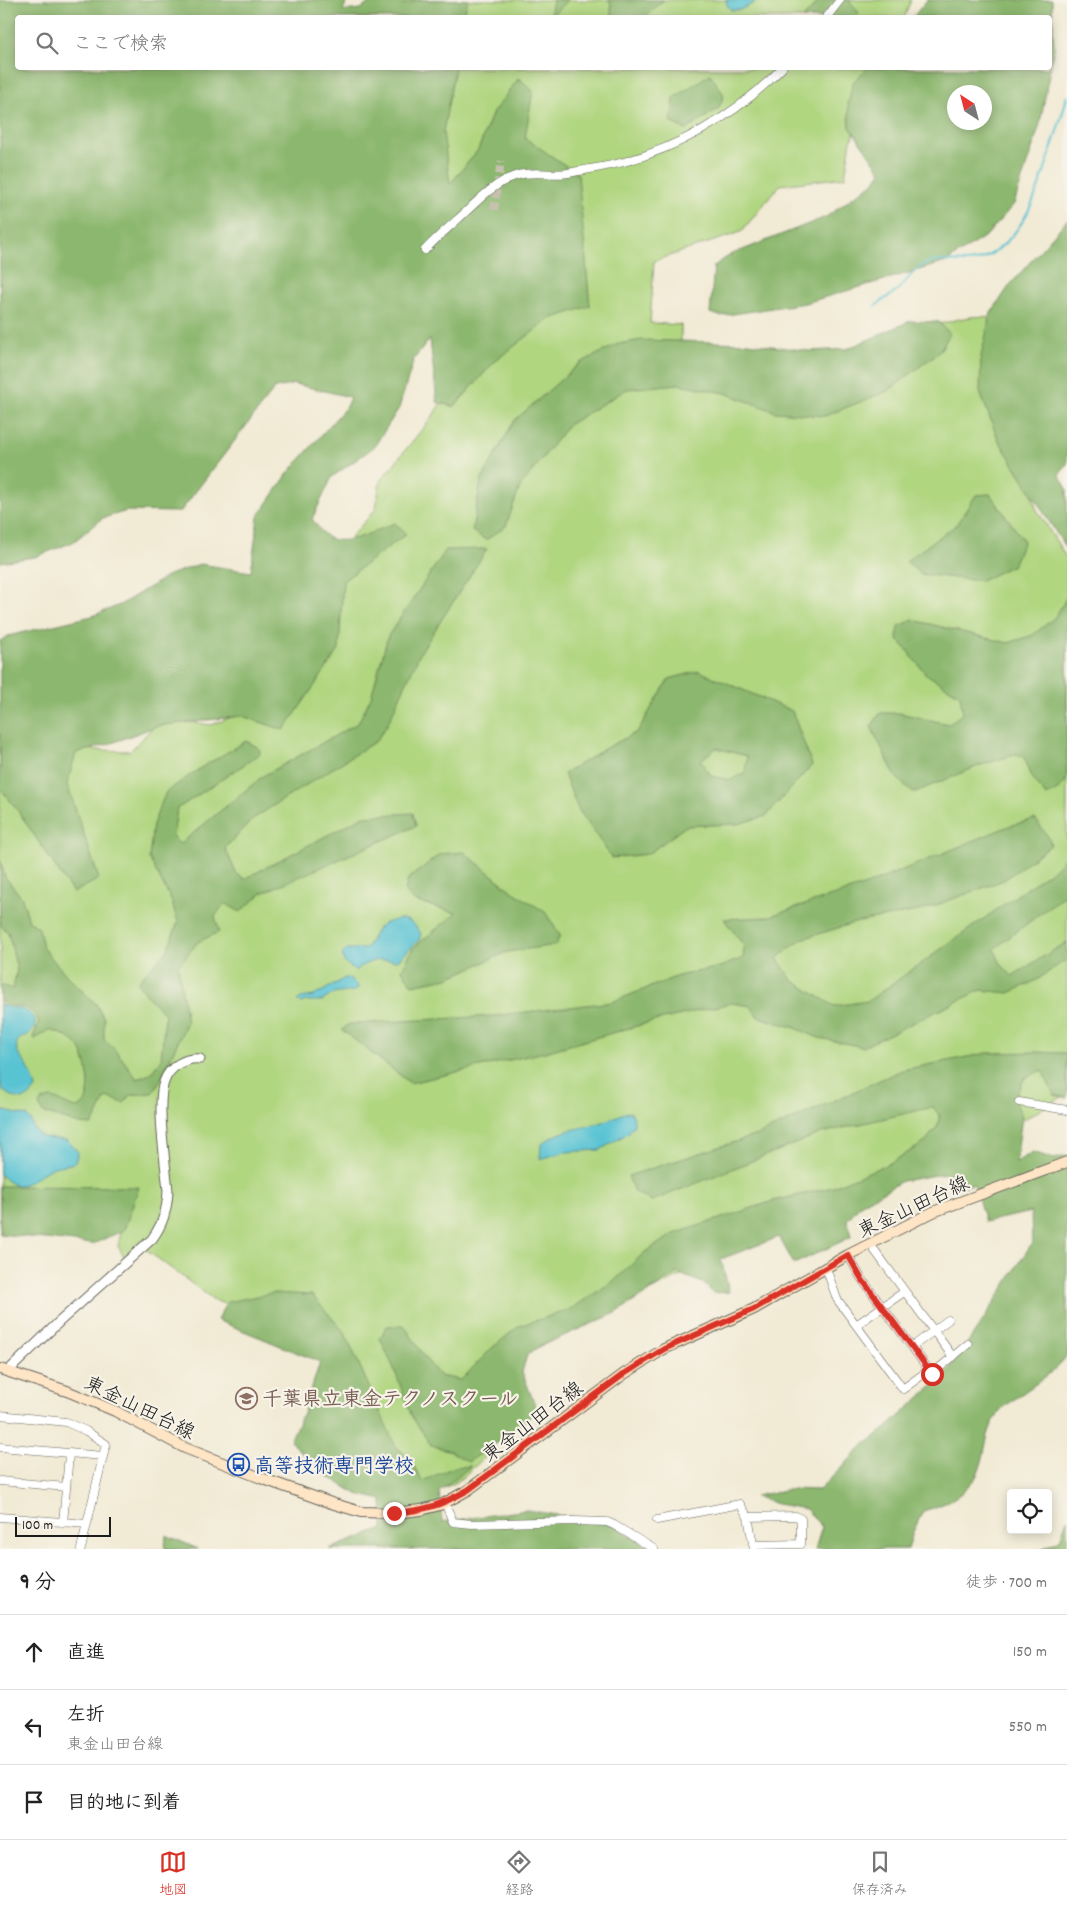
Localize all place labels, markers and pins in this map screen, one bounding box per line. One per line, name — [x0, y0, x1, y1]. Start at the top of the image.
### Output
school or university icon: 千葉県立東金テクノスクール — [234, 1386, 258, 1410]
place label: 千葉県立東金テクノスクール — [262, 1387, 518, 1415]
bus stop icon: 高等技術専門学校 — [226, 1453, 250, 1477]
place label: 高等技術専門学校 — [254, 1454, 414, 1482]

